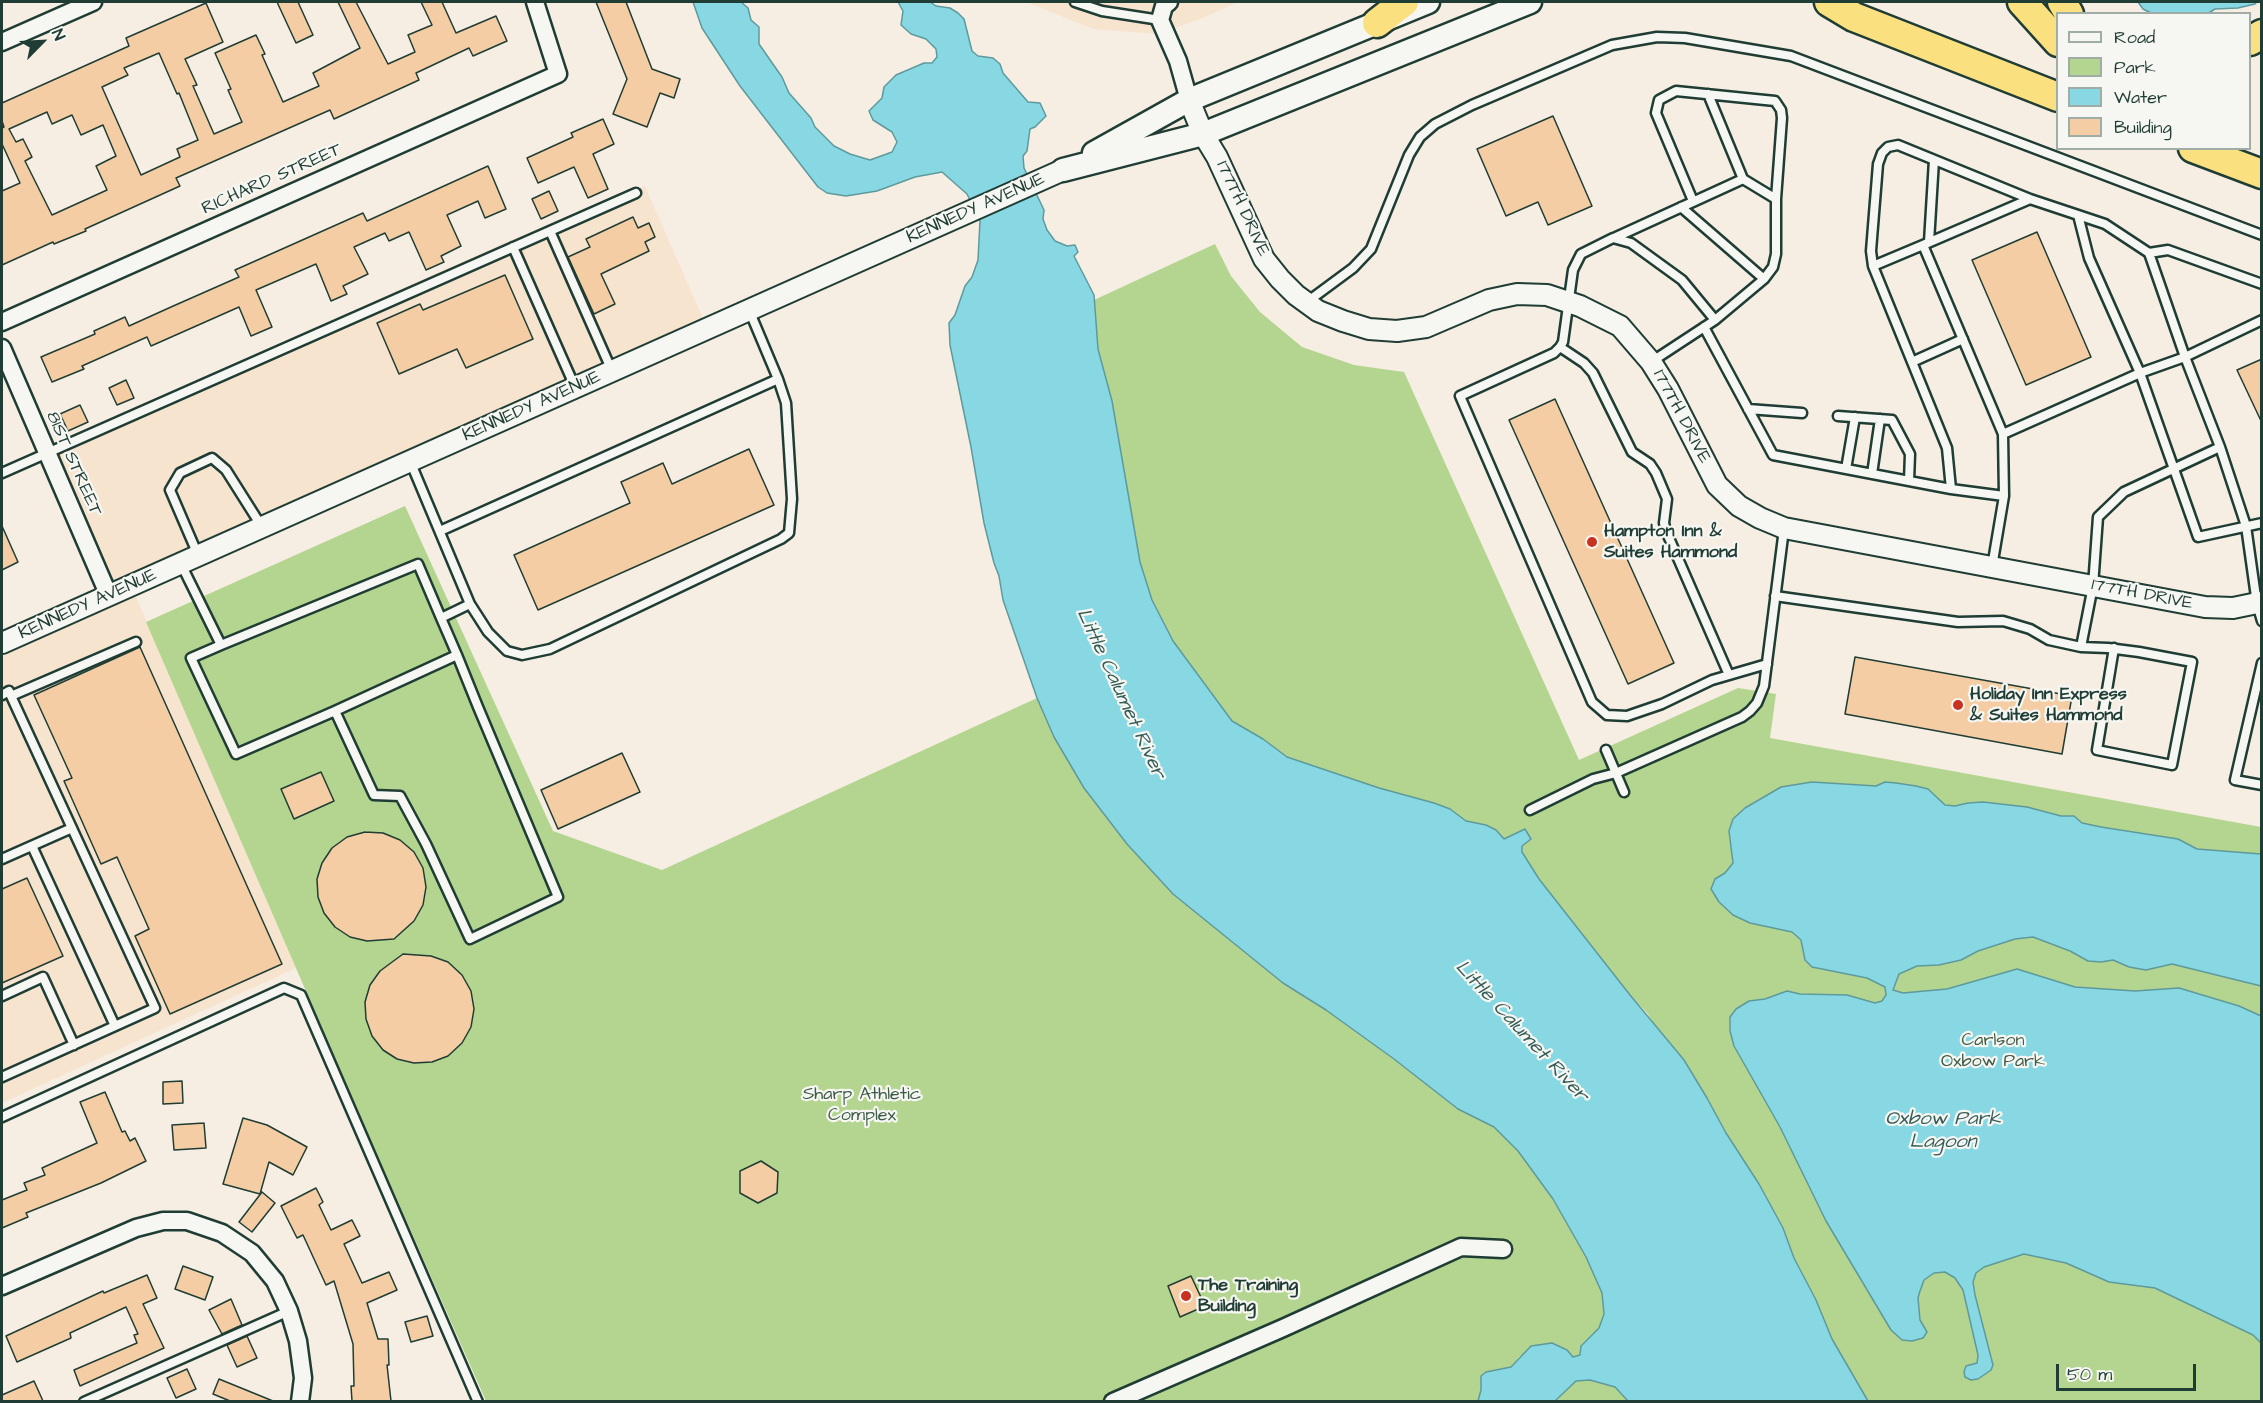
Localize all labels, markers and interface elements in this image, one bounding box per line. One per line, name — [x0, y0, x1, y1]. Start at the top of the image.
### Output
north arrow — [12, 12, 72, 72]
legend — [2056, 12, 2251, 150]
text: Road — [2114, 25, 2155, 50]
text: N — [46, 26, 71, 44]
text: Park — [2114, 55, 2156, 80]
text: Water — [2114, 85, 2167, 110]
text: Building — [2114, 115, 2172, 140]
street label: RICHARD STREET — [199, 140, 345, 220]
street label: 177TH DRIVE — [1210, 158, 1274, 260]
street label: KENNEDY AVENUE — [904, 169, 1048, 249]
street label: 177TH DRIVE — [1647, 366, 1715, 468]
street label: KENNEDY AVENUE — [460, 367, 604, 447]
street label: 81ST STREET — [40, 408, 106, 520]
place label: Hampton Inn & Suites Hammond — [1604, 521, 1737, 564]
marker: Hampton Inn & Suites Hammond — [1585, 535, 1599, 549]
street label: KENNEDY AVENUE — [16, 565, 160, 645]
street label: 177TH DRIVE — [2089, 575, 2195, 615]
water label: Little Calumet River — [1070, 605, 1170, 783]
place label: Holiday Inn Express & Suites Hammond — [1970, 684, 2127, 726]
marker: Holiday Inn Express & Suites Hammond — [1951, 698, 1965, 712]
water label: Little Calumet River — [1449, 956, 1593, 1108]
park label: Carlson Oxbow Park — [1941, 1030, 2045, 1072]
park label: Sharp Athletic Complex — [803, 1084, 921, 1126]
water label: Oxbow Park Lagoon — [1885, 1108, 2001, 1155]
place label: The Training Building — [1198, 1275, 1298, 1318]
marker: The Training Building — [1179, 1289, 1193, 1303]
scale bar — [2059, 1352, 2198, 1390]
text: 50 m — [2067, 1362, 2112, 1387]

